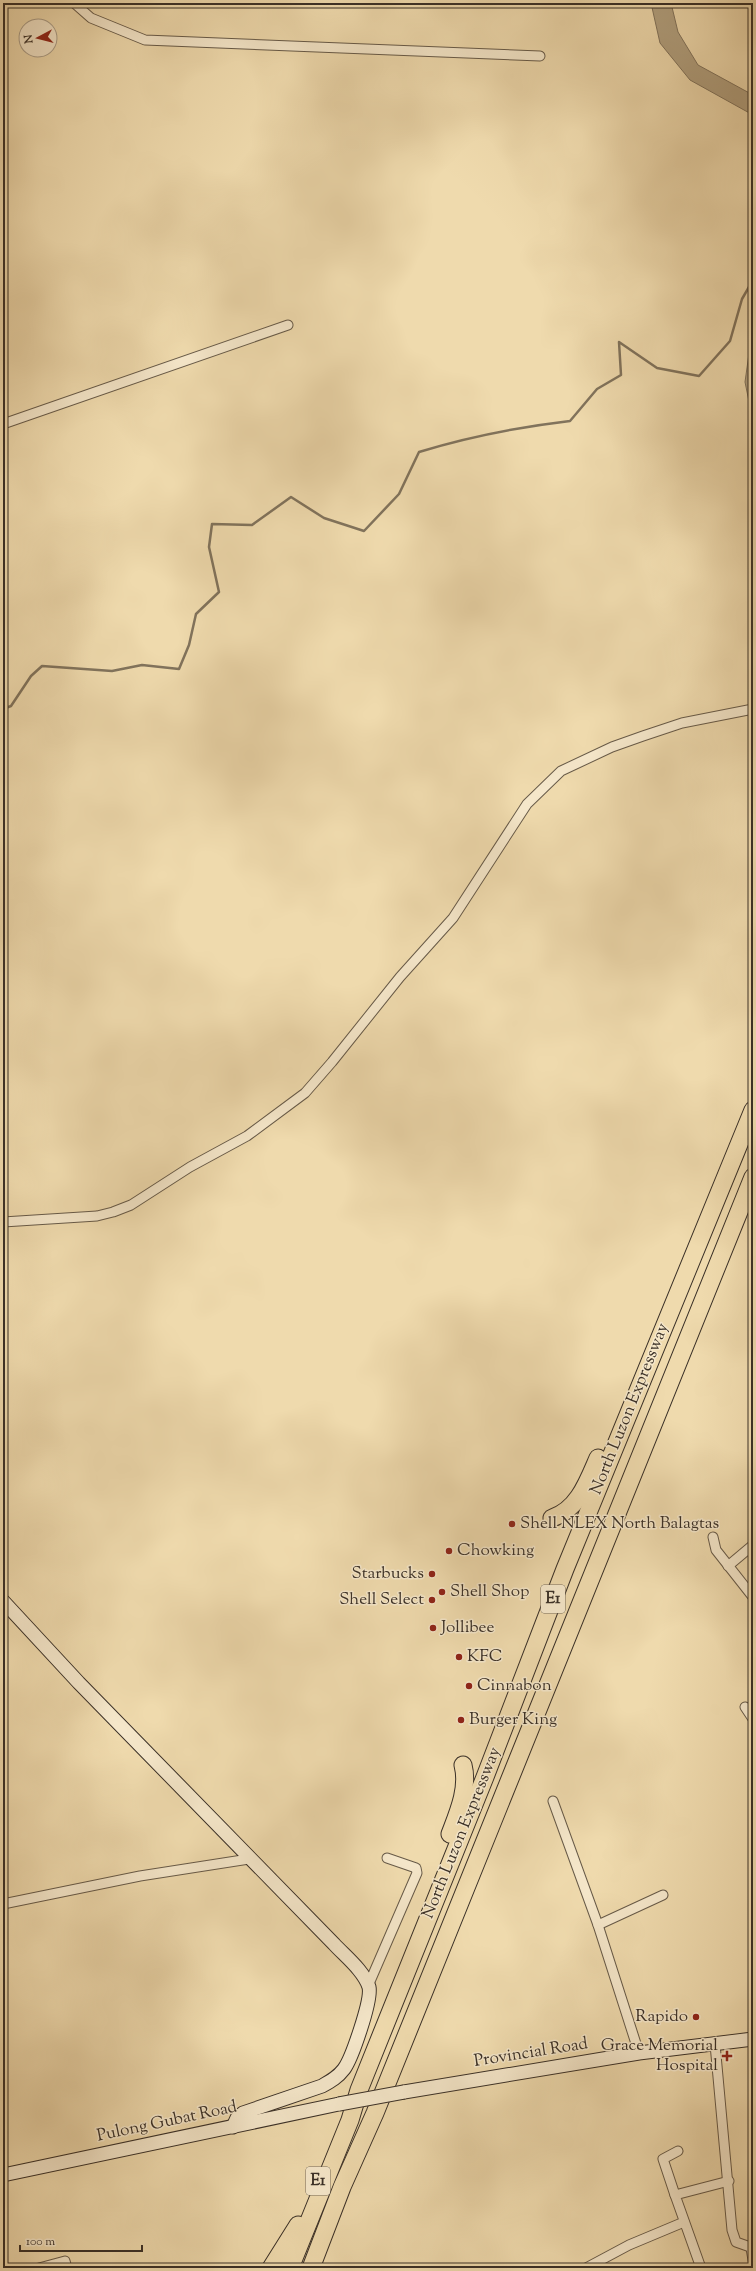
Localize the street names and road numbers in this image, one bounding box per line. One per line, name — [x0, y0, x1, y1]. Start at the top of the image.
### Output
street label: North Luzon Expressway — [585, 1319, 676, 1498]
road number: E1 — [541, 1585, 565, 1613]
street label: North Luzon Expressway — [417, 1743, 508, 1922]
street label: Provincial Road — [472, 2032, 590, 2074]
street label: Pulong Gubat Road — [95, 2095, 240, 2149]
road number: E1 — [306, 2167, 330, 2195]

